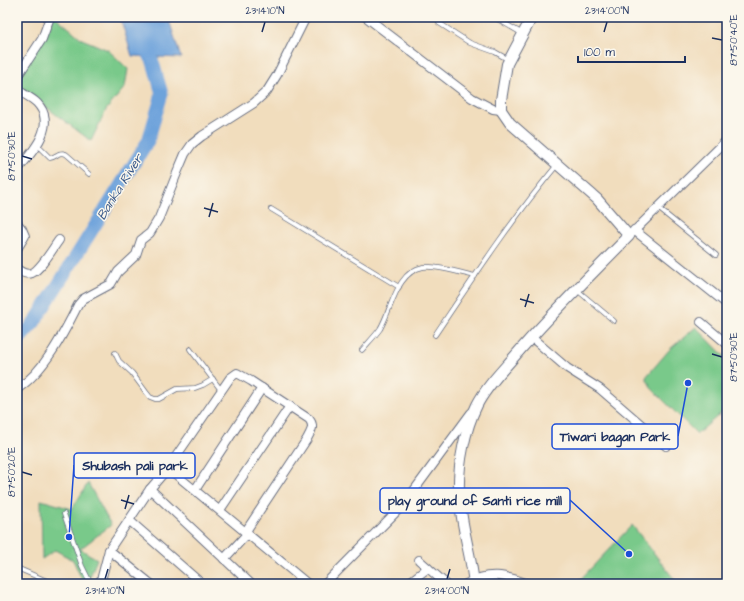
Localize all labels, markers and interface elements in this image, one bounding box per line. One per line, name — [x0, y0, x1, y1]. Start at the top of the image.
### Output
text: 23°14'10"N — [246, 4, 284, 18]
text: 23°14'00"N — [585, 4, 629, 18]
text: 87°50'40"E — [727, 14, 741, 66]
scale bar — [578, 38, 685, 64]
text: 100 m — [584, 44, 615, 61]
text: 87°50'30"E — [5, 131, 19, 181]
water label: Banka River — [93, 149, 148, 223]
text: 87°50'30"E — [727, 332, 741, 382]
callout: Tiwari bagan Park — [552, 424, 678, 449]
text: Tiwari bagan Park — [559, 428, 671, 448]
text: 87°50'20"E — [5, 447, 19, 497]
callout: Shubash pali park — [74, 453, 195, 478]
text: Shubash pali park — [81, 457, 189, 476]
callout: play ground of Santi rice mill — [380, 488, 570, 513]
text: play ground of Santi rice mill — [388, 492, 562, 512]
text: 23°14'10"N — [86, 584, 124, 598]
text: 23°14'00"N — [425, 584, 469, 598]

